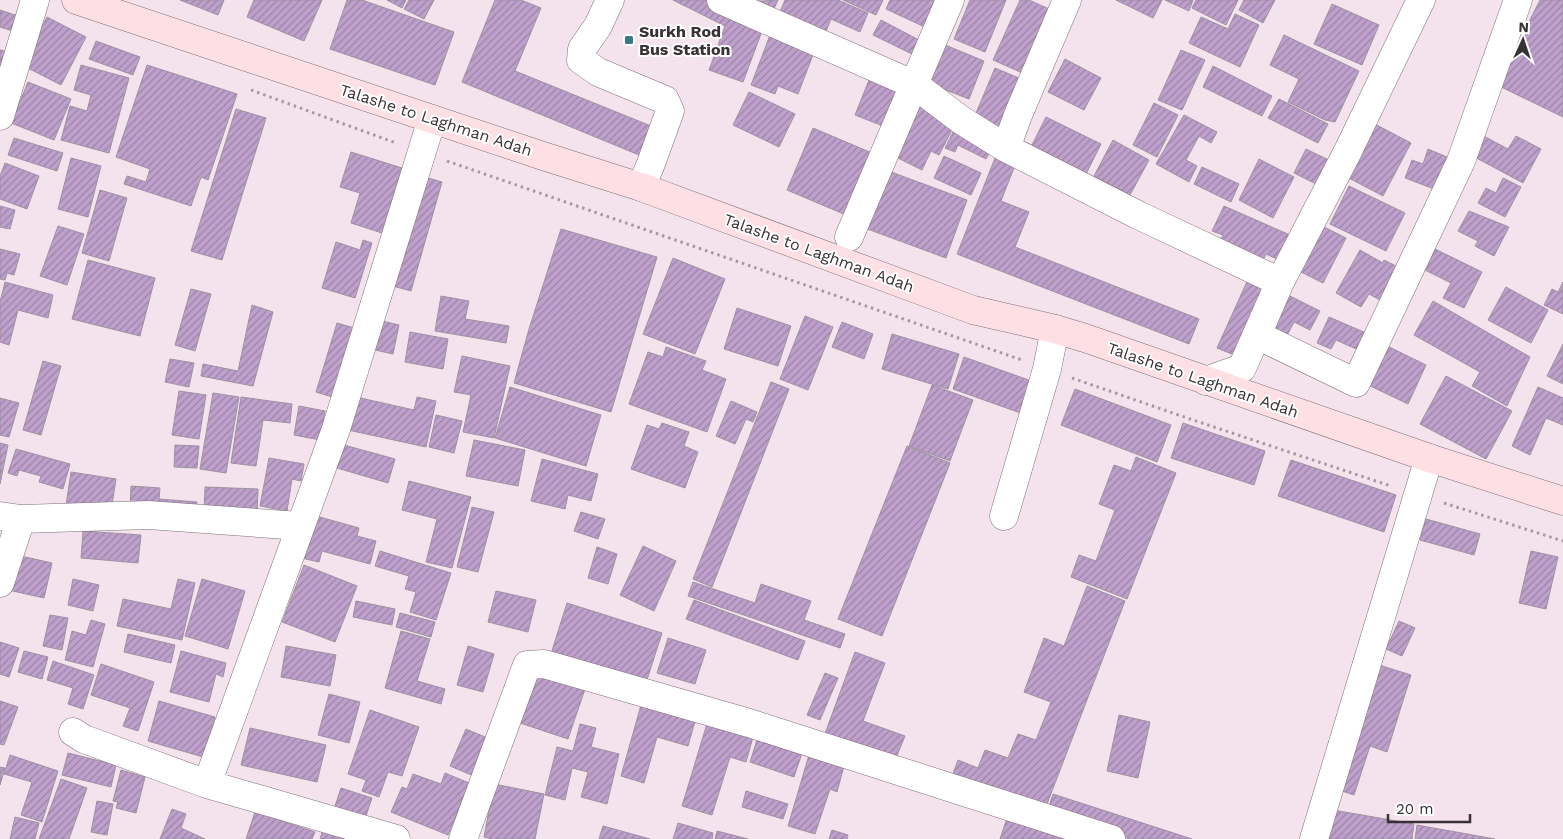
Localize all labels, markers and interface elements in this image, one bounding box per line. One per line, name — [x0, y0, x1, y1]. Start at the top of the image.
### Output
north arrow — [1498, 15, 1548, 65]
text: N — [1518, 19, 1529, 35]
place label: Surkh Rod Bus Station — [639, 22, 731, 59]
marker: Surkh Rod Bus Station — [623, 34, 635, 46]
street label: Talashe to Laghman Adah — [337, 80, 535, 160]
street label: Talashe to Laghman Adah — [721, 210, 917, 296]
street label: Talashe to Laghman Adah — [1105, 338, 1301, 422]
scale bar — [1388, 792, 1470, 824]
text: 20 m — [1396, 800, 1434, 818]

